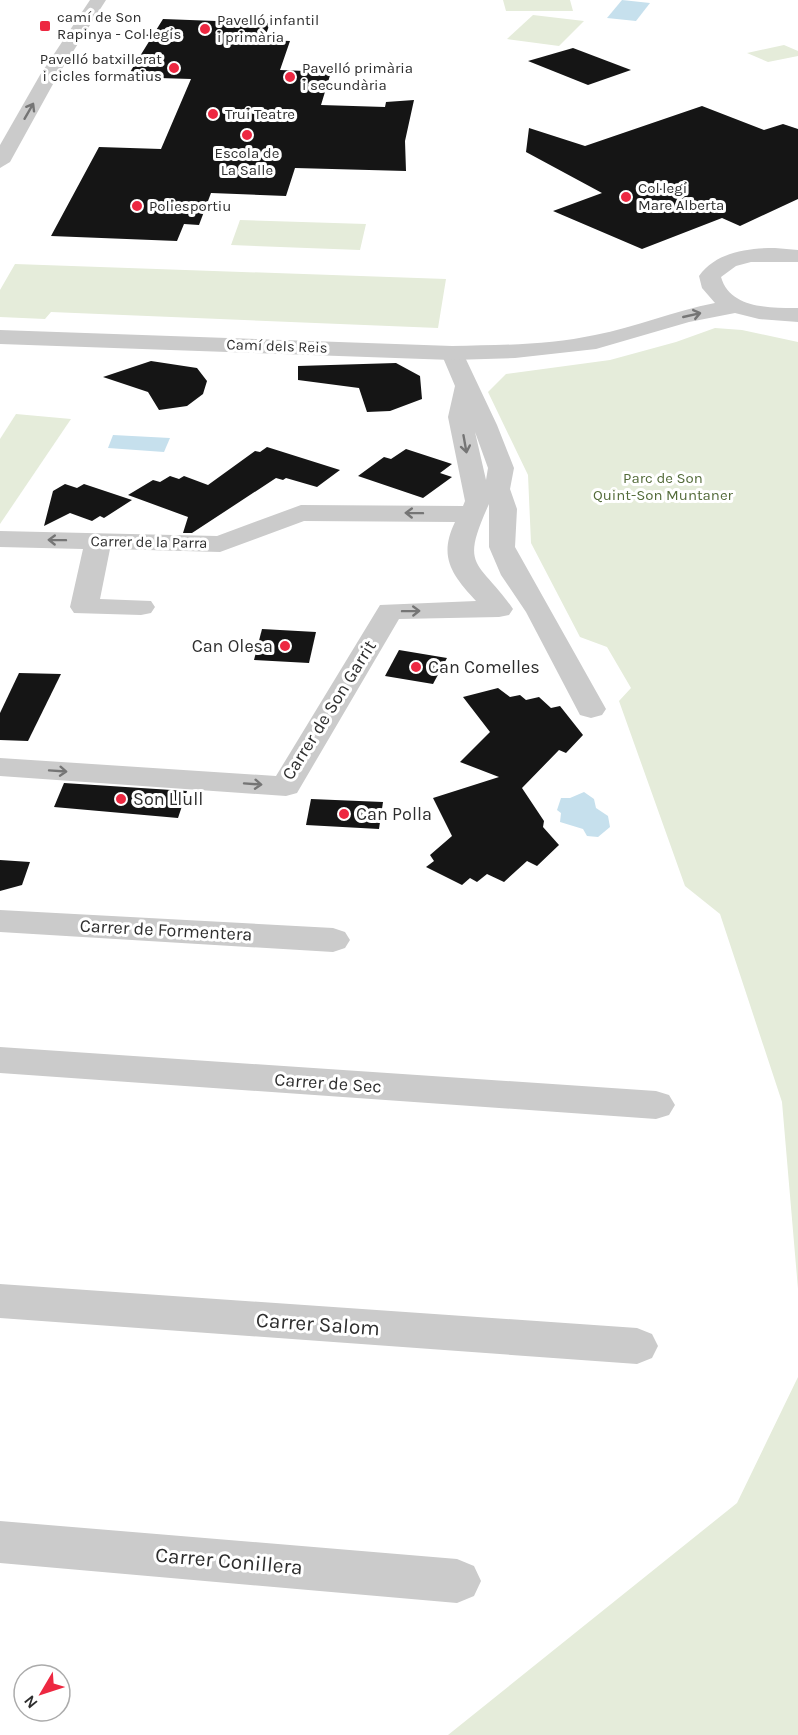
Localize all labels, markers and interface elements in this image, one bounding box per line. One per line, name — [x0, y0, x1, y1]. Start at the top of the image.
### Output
place label: camí de Son Rapinya - Col·legis — [57, 8, 181, 43]
place label: Pavelló infantil i primària — [217, 11, 319, 46]
marker: camí de Son Rapinya - Col·legis — [38, 19, 52, 33]
marker: Pavelló infantil i primària — [198, 22, 212, 36]
place label: Pavelló batxillerat i cicles formatius — [40, 50, 162, 85]
place label: Pavelló primària i secundària — [302, 59, 413, 94]
marker: Pavelló batxillerat i cicles formatius — [167, 61, 181, 75]
marker: Pavelló primària i secundària — [283, 70, 297, 84]
one-way arrow — [23, 103, 35, 120]
place label: Trui Teatre — [225, 105, 295, 123]
marker: Trui Teatre — [206, 107, 220, 121]
marker: Escola de La Salle — [240, 128, 254, 142]
place label: Escola de La Salle — [215, 144, 279, 179]
place label: Col·legi Mare Alberta — [638, 179, 724, 214]
marker: Col·legi Mare Alberta — [619, 190, 633, 204]
place label: Poliesportiu — [149, 197, 231, 215]
marker: Poliesportiu — [130, 199, 144, 213]
one-way arrow — [682, 308, 701, 320]
street label: Camí dels Reis — [226, 335, 328, 357]
one-way arrow — [460, 433, 471, 453]
park label: Parc de Son Quint-Son Muntaner — [593, 469, 734, 504]
one-way arrow — [405, 507, 425, 519]
street label: Carrer de la Parra — [90, 532, 208, 552]
one-way arrow — [48, 535, 68, 546]
one-way arrow — [401, 605, 421, 617]
place label: Can Olesa — [192, 635, 273, 657]
street label: Carrer de Son Garrit — [277, 636, 381, 784]
marker: Can Olesa — [278, 639, 292, 653]
place label: Can Comelles — [428, 656, 540, 678]
marker: Can Comelles — [409, 660, 423, 674]
one-way arrow — [48, 766, 68, 777]
one-way arrow — [242, 779, 262, 790]
place label: Son Llull — [133, 788, 203, 810]
marker: Son Llull — [114, 792, 128, 806]
place label: Can Polla — [356, 803, 432, 825]
marker: Can Polla — [337, 807, 351, 821]
street label: Carrer de Formentera — [79, 914, 253, 946]
street label: Carrer de Sec — [274, 1068, 382, 1098]
street label: Carrer Salom — [255, 1308, 381, 1340]
street label: Carrer Conillera — [154, 1543, 304, 1579]
north arrow — [12, 1663, 72, 1723]
text: N — [20, 1692, 42, 1713]

